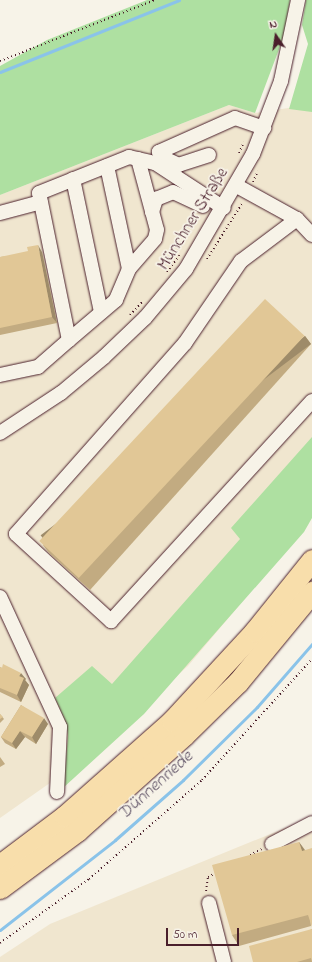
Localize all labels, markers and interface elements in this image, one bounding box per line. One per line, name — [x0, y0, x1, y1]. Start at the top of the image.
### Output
north arrow — [256, 16, 296, 56]
text: N — [268, 16, 279, 33]
street label: Münchner Straße — [153, 164, 233, 274]
water label: Dünnenriede — [114, 747, 198, 825]
scale bar — [168, 920, 241, 946]
text: 50 m — [173, 926, 197, 944]

